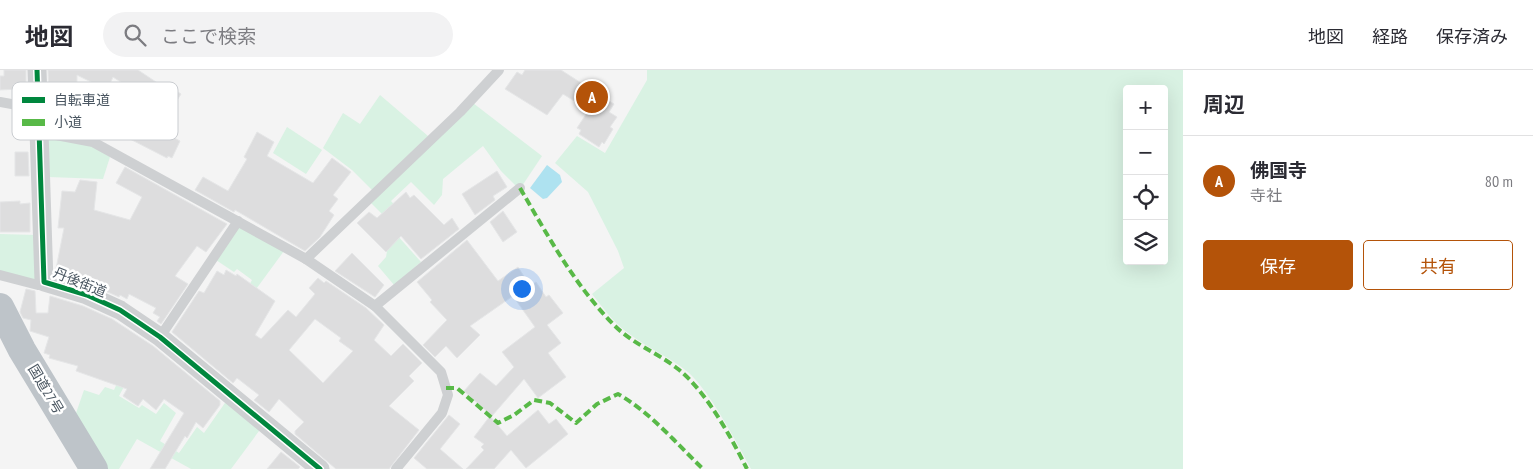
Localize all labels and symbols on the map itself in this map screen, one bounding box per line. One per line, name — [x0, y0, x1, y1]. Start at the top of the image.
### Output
pin: A — [576, 78, 608, 116]
legend — [12, 82, 178, 140]
text: 自転車道 — [54, 91, 110, 109]
text: 小道 — [54, 113, 82, 131]
street label: 丹後街道 — [51, 263, 109, 301]
your location — [509, 276, 535, 302]
street label: 国道27号 — [24, 361, 68, 417]

